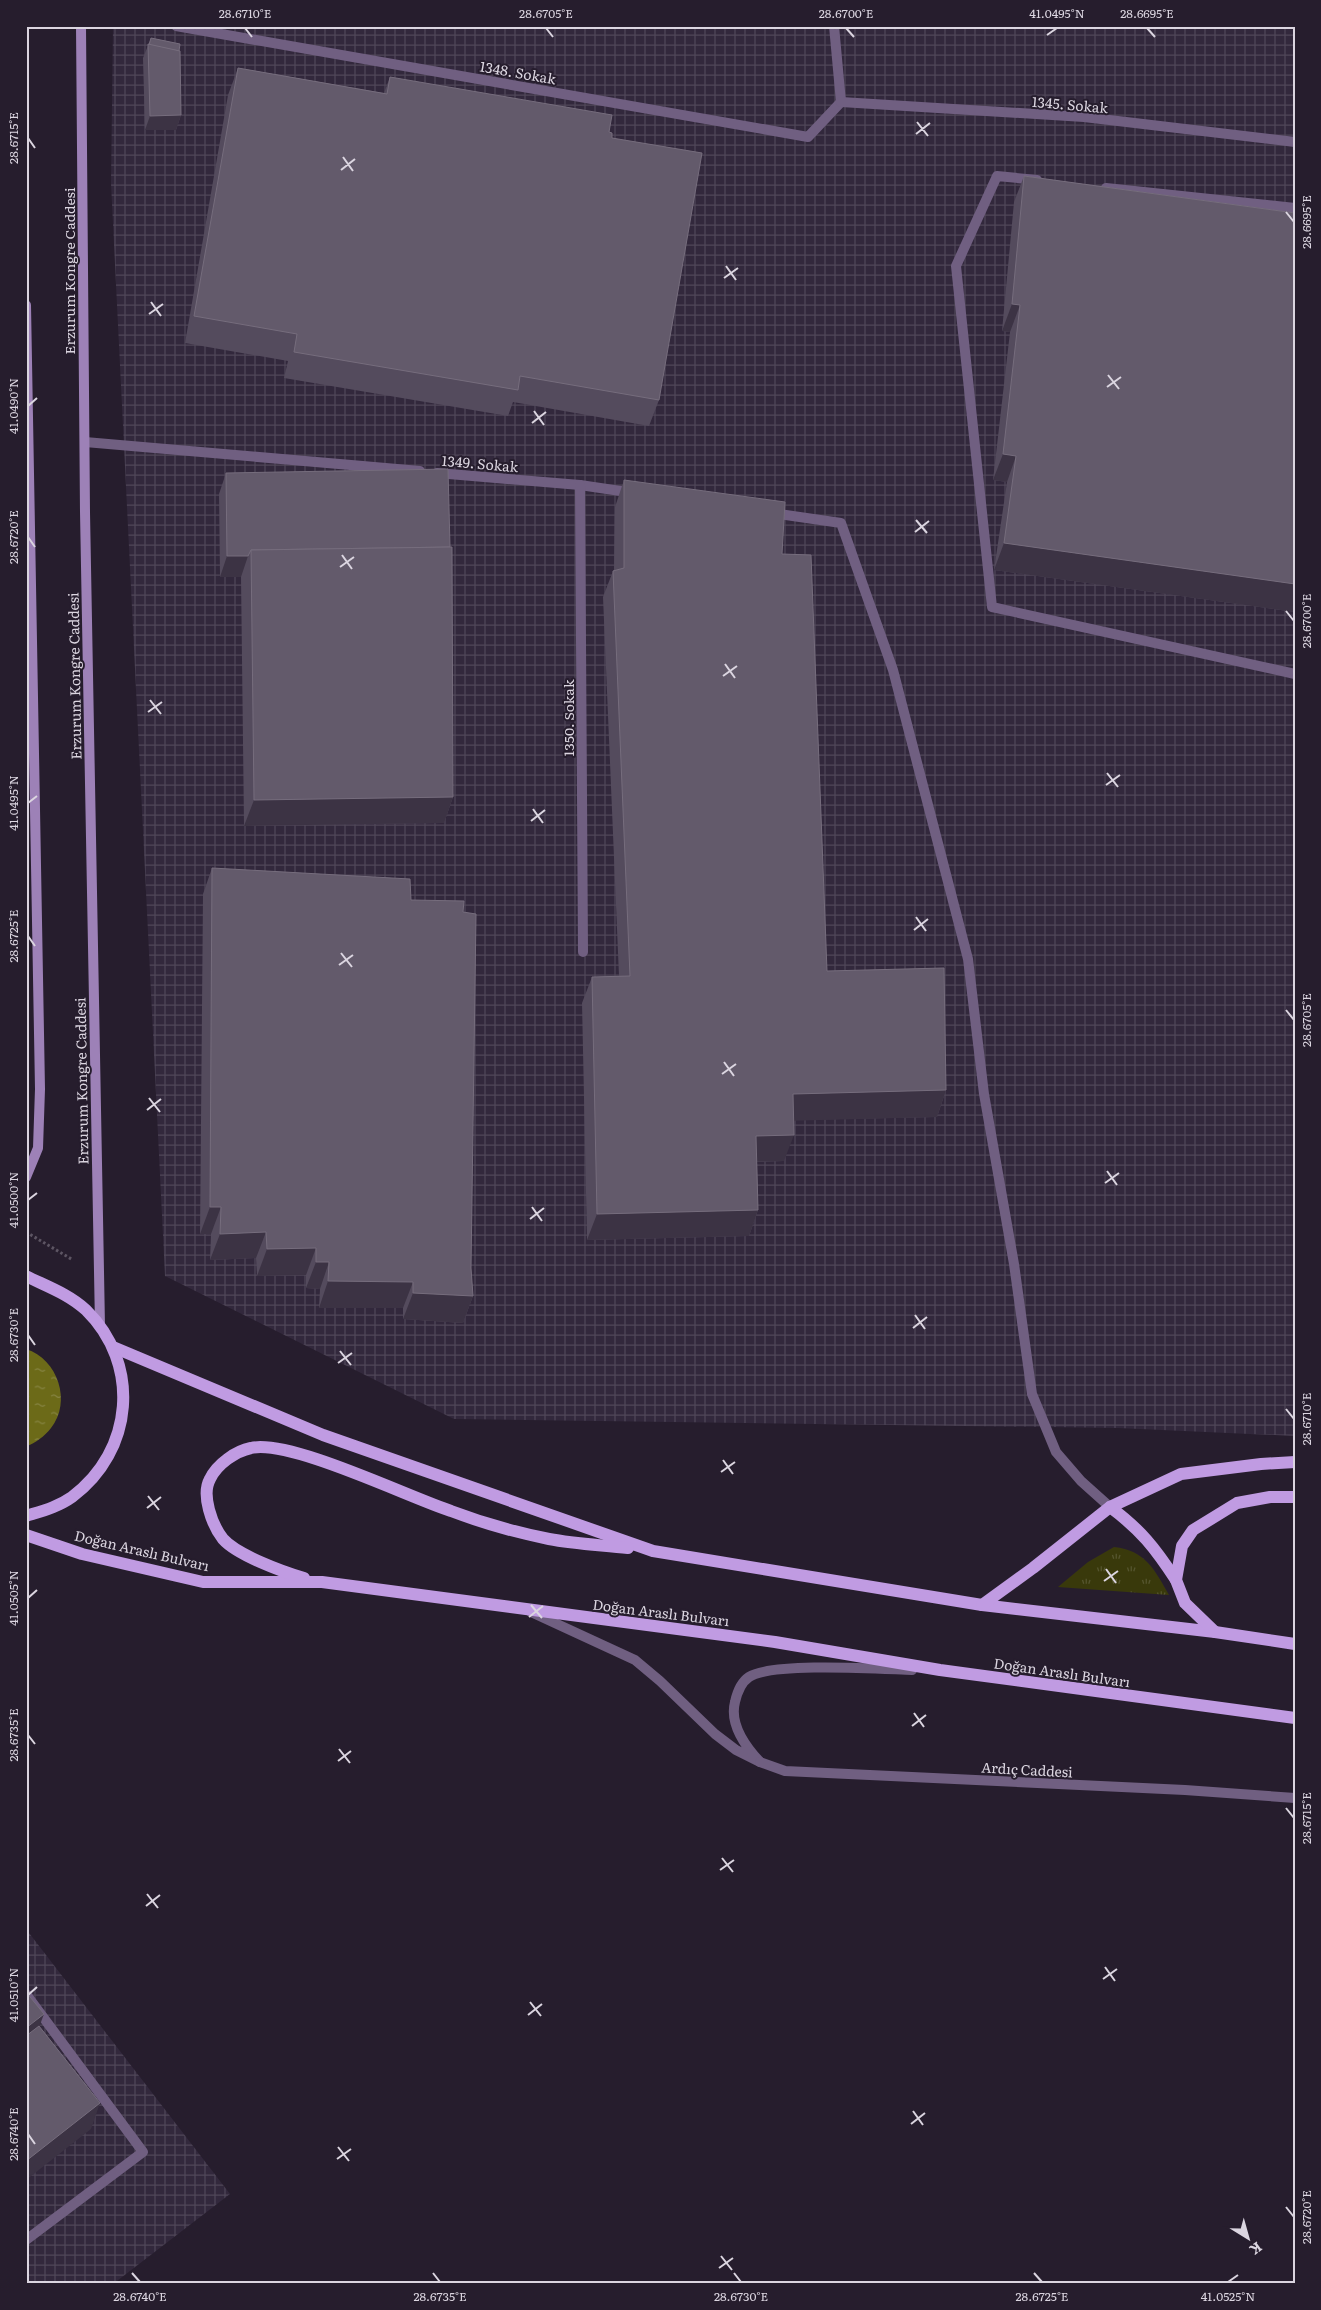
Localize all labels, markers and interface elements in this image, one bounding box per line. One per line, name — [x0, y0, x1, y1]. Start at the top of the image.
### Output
text: 28.6710°E — [219, 4, 272, 22]
text: 28.6705°E — [519, 4, 573, 22]
text: 28.6700°E — [819, 4, 874, 22]
text: 41.0495°N — [1029, 4, 1085, 22]
text: 28.6695°E — [1120, 4, 1174, 22]
street label: 1348. Sokak — [478, 55, 558, 89]
street label: 1345. Sokak — [1031, 91, 1109, 117]
text: 28.6715°E — [4, 112, 22, 164]
street label: Erzurum Kongre Caddesi — [59, 187, 79, 355]
text: 28.6695°E — [1297, 195, 1315, 249]
text: 41.0490°N — [4, 378, 22, 434]
street label: 1349. Sokak — [441, 450, 520, 476]
text: 28.6720°E — [4, 510, 22, 564]
street label: Erzurum Kongre Caddesi — [63, 592, 85, 760]
text: 28.6700°E — [1297, 593, 1315, 648]
street label: 1350. Sokak — [558, 679, 578, 756]
text: 41.0495°N — [4, 775, 22, 831]
text: 28.6725°E — [4, 909, 22, 963]
text: 28.6705°E — [1297, 993, 1315, 1047]
street label: Erzurum Kongre Caddesi — [70, 997, 92, 1165]
text: 41.0500°N — [4, 1172, 22, 1228]
text: 28.6730°E — [4, 1308, 22, 1362]
text: 28.6710°E — [1297, 1392, 1315, 1445]
street label: Doğan Araslı Bulvarı — [73, 1525, 212, 1575]
text: 41.0505°N — [4, 1570, 22, 1626]
street label: Doğan Araslı Bulvarı — [591, 1594, 731, 1630]
street label: Doğan Araslı Bulvarı — [992, 1653, 1132, 1692]
text: 28.6735°E — [4, 1708, 22, 1762]
street label: Ardıç Caddesi — [981, 1757, 1074, 1781]
text: 28.6715°E — [1297, 1792, 1315, 1844]
text: 41.0510°N — [4, 1968, 22, 2022]
text: 28.6740°E — [4, 2107, 22, 2161]
text: 28.6720°E — [1297, 2190, 1315, 2244]
north arrow — [1224, 2212, 1274, 2262]
text: K — [1246, 2238, 1267, 2260]
text: 28.6740°E — [113, 2287, 167, 2305]
text: 28.6735°E — [413, 2287, 467, 2305]
text: 28.6730°E — [714, 2287, 768, 2305]
text: 28.6725°E — [1016, 2287, 1069, 2305]
text: 41.0525°N — [1201, 2287, 1255, 2305]

